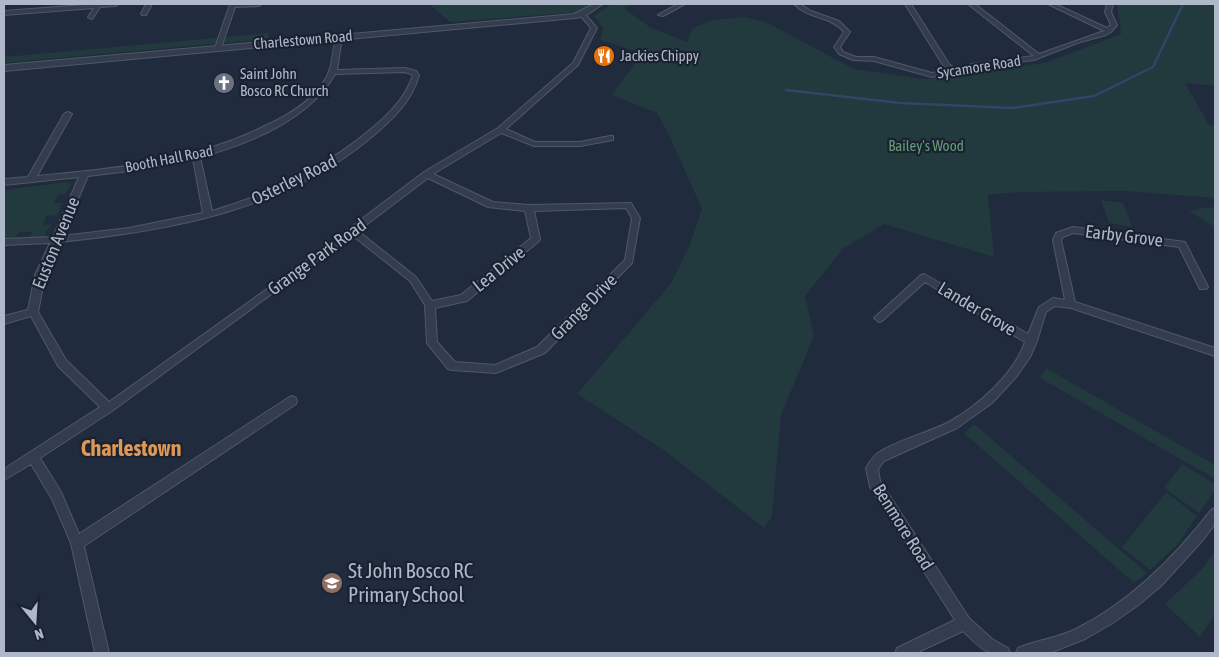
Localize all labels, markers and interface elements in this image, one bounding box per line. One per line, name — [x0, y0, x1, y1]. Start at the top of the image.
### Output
street label: Charlestown Road — [253, 27, 353, 52]
restaurant icon: Jackies Chippy — [592, 44, 616, 68]
place label: Jackies Chippy — [620, 47, 699, 64]
street label: Sycamore Road — [936, 52, 1022, 82]
place label: Saint John Bosco RC Church — [240, 65, 329, 99]
church icon: Saint John Bosco RC Church — [212, 71, 236, 95]
park label: Bailey's Wood — [888, 137, 964, 154]
street label: Booth Hall Road — [124, 142, 214, 175]
street label: Osterley Road — [248, 150, 340, 209]
street label: Euston Avenue — [28, 194, 83, 292]
street label: Grange Park Road — [263, 214, 370, 299]
street label: Earby Grove — [1084, 220, 1164, 251]
street label: Lea Drive — [468, 241, 529, 296]
street label: Grange Drive — [546, 269, 621, 344]
street label: Lander Grove — [935, 277, 1020, 340]
district label: Charlestown — [81, 435, 181, 461]
street label: Benmore Road — [869, 480, 938, 574]
place label: St John Bosco RC Primary School — [348, 558, 474, 606]
school or university icon: St John Bosco RC Primary School — [320, 571, 344, 595]
north arrow — [10, 597, 60, 647]
text: N — [33, 625, 45, 643]

